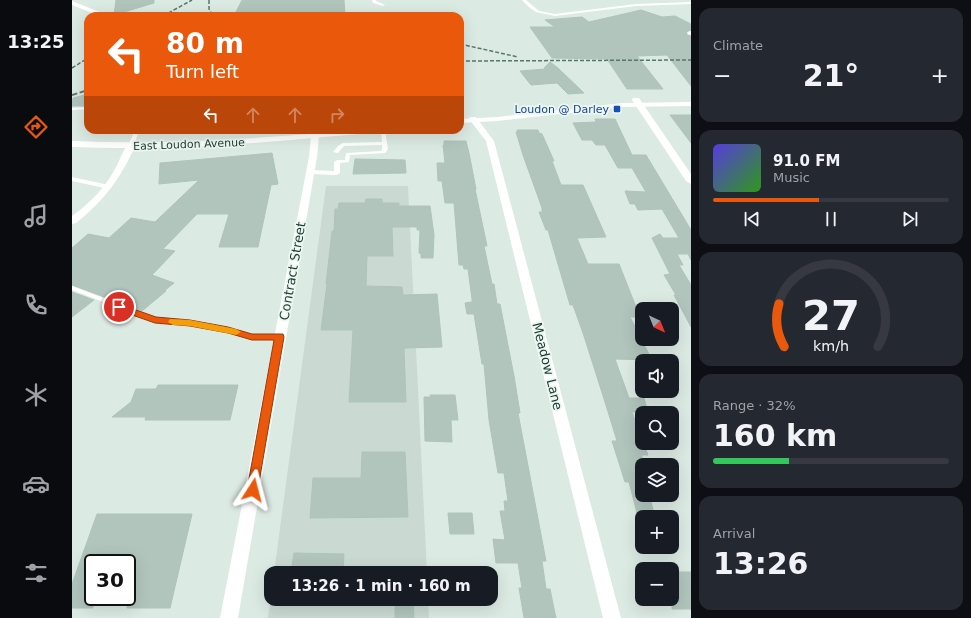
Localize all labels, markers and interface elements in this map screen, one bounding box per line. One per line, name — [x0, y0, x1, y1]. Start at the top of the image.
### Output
text: 80 m — [166, 27, 244, 60]
icon: left — [100, 28, 152, 80]
text: 13:25 — [7, 31, 65, 52]
text: Climate — [713, 38, 763, 53]
text: 21° — [803, 58, 859, 93]
text: Turn left — [166, 61, 239, 82]
text: − — [713, 63, 731, 88]
text: + — [931, 63, 949, 88]
place label: Loudon @ Darley — [515, 103, 609, 116]
icon: left — [200, 104, 222, 126]
icon: ahead — [242, 104, 264, 126]
icon: ahead — [284, 104, 306, 126]
icon: right — [326, 104, 348, 126]
marker: Loudon @ Darley — [612, 104, 622, 114]
icon: directions — [22, 113, 50, 141]
street label: East Loudon Avenue — [133, 136, 245, 153]
text: 91.0 FM — [773, 152, 840, 170]
text: Music — [773, 170, 810, 185]
icon: music — [22, 202, 50, 230]
icon: previous — [741, 208, 763, 230]
icon: pause — [820, 208, 842, 230]
icon: next — [899, 208, 921, 230]
street label: Contract Street — [276, 221, 309, 321]
pin — [102, 290, 136, 324]
icon: phone — [22, 291, 50, 319]
text: 27 — [802, 291, 860, 340]
icon: arrive — [108, 296, 130, 318]
north arrow — [635, 302, 679, 346]
map controls — [635, 302, 679, 606]
street label: Meadow Lane — [529, 321, 566, 411]
text: km/h — [813, 338, 849, 354]
button: sound — [635, 354, 679, 398]
icon: climate — [22, 381, 50, 409]
text: Range · 32% — [713, 398, 796, 413]
button: search — [635, 406, 679, 450]
text: 160 km — [713, 418, 837, 453]
button: layers — [635, 458, 679, 502]
position arrow — [232, 469, 274, 511]
icon: car — [22, 470, 50, 498]
button: + — [635, 510, 679, 554]
text: Arrival — [713, 526, 755, 541]
text: 13:26 — [713, 546, 809, 581]
speed limit sign: 30 — [84, 554, 136, 606]
icon: filters — [22, 559, 50, 587]
button: − — [635, 562, 679, 606]
text: 13:26 · 1 min · 160 m — [291, 577, 471, 595]

